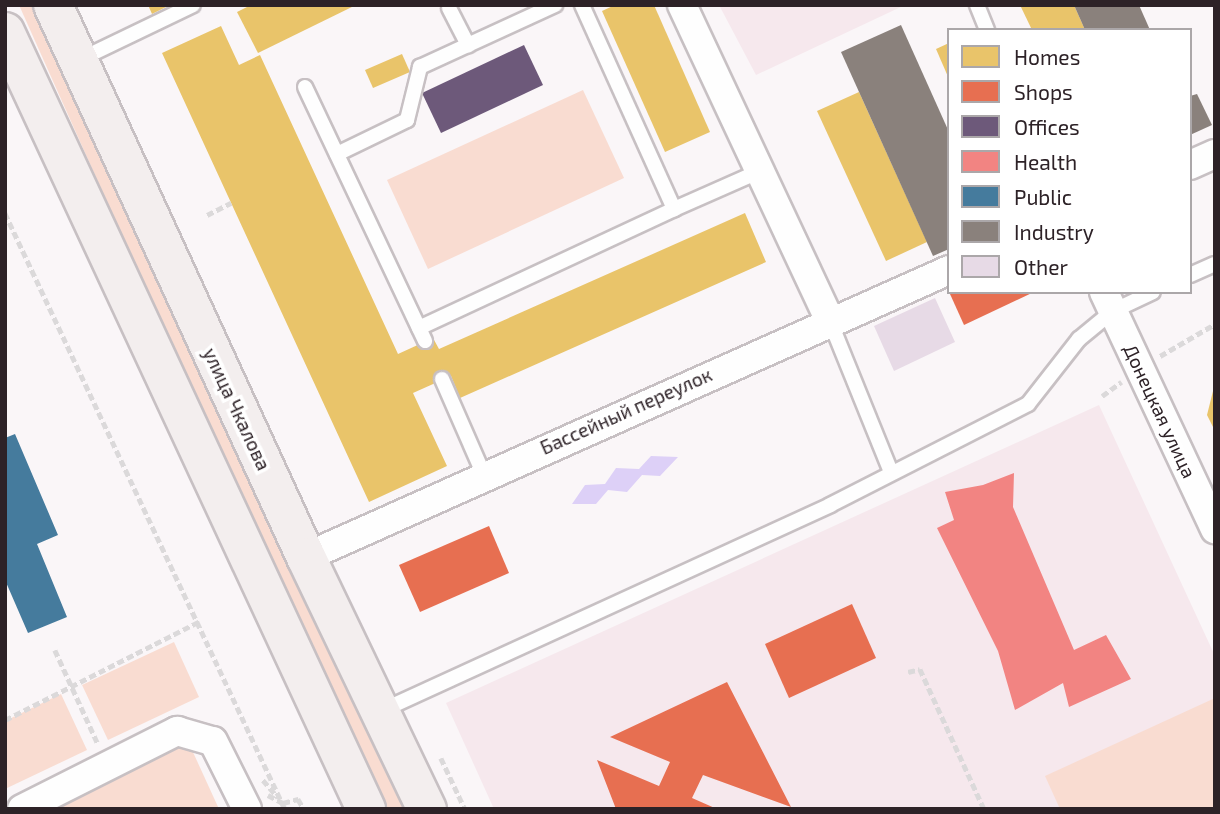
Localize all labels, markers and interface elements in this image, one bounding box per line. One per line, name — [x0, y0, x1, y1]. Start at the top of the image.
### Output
legend — [947, 28, 1192, 294]
text: Homes — [1014, 44, 1080, 69]
text: Shops — [1014, 79, 1073, 104]
text: Offices — [1014, 114, 1080, 139]
text: Health — [1014, 149, 1077, 174]
text: Public — [1014, 184, 1072, 209]
text: Industry — [1014, 219, 1094, 244]
text: Other — [1014, 254, 1068, 279]
street label: Донецкая улица — [1119, 341, 1201, 481]
street label: улица Чкалова — [199, 344, 275, 474]
street label: Бассейный переулок — [537, 363, 715, 459]

